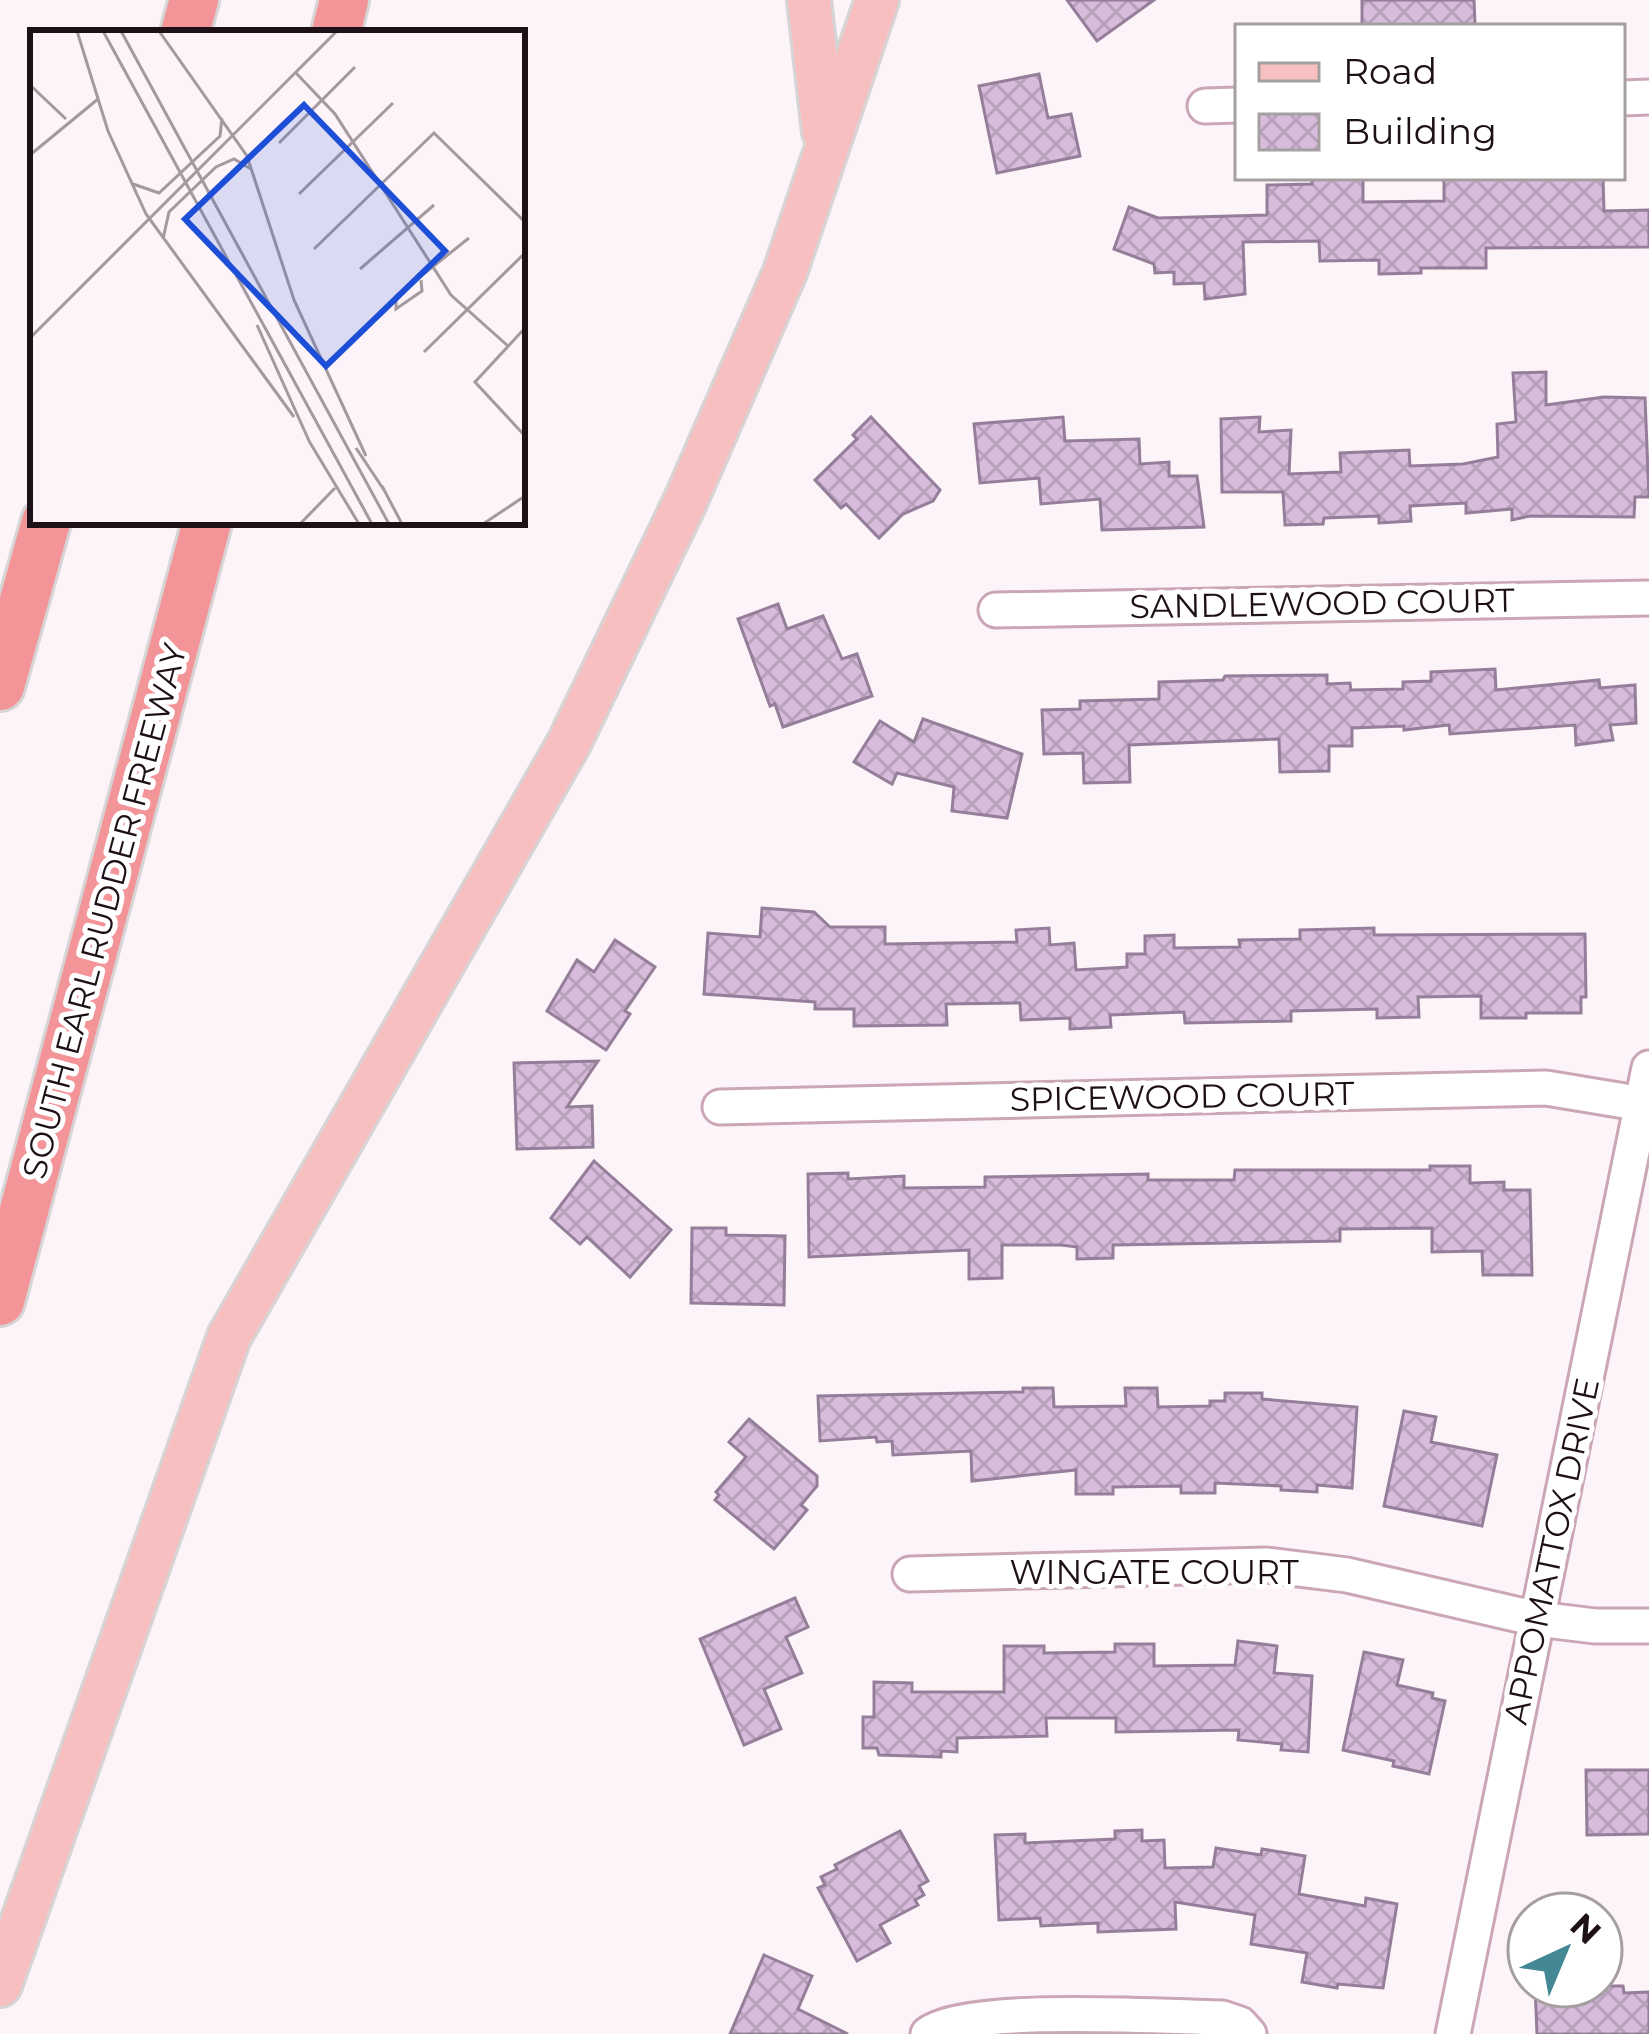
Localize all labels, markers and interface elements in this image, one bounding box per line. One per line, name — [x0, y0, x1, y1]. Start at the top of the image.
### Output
legend — [1235, 24, 1625, 180]
inset map — [30, 30, 525, 525]
text: Road — [1343, 49, 1437, 93]
text: Building — [1343, 109, 1497, 153]
street label: SANDLEWOOD COURT — [1129, 580, 1515, 626]
street label: SOUTH EARL RUDDER FREEWAY — [13, 639, 195, 1183]
street label: SPICEWOOD COURT — [1009, 1073, 1355, 1119]
street label: APPOMATTOX DRIVE — [1495, 1374, 1607, 1728]
street label: WINGATE COURT — [1009, 1552, 1299, 1592]
north arrow — [1505, 1890, 1625, 2010]
text: N — [1562, 1905, 1609, 1952]

